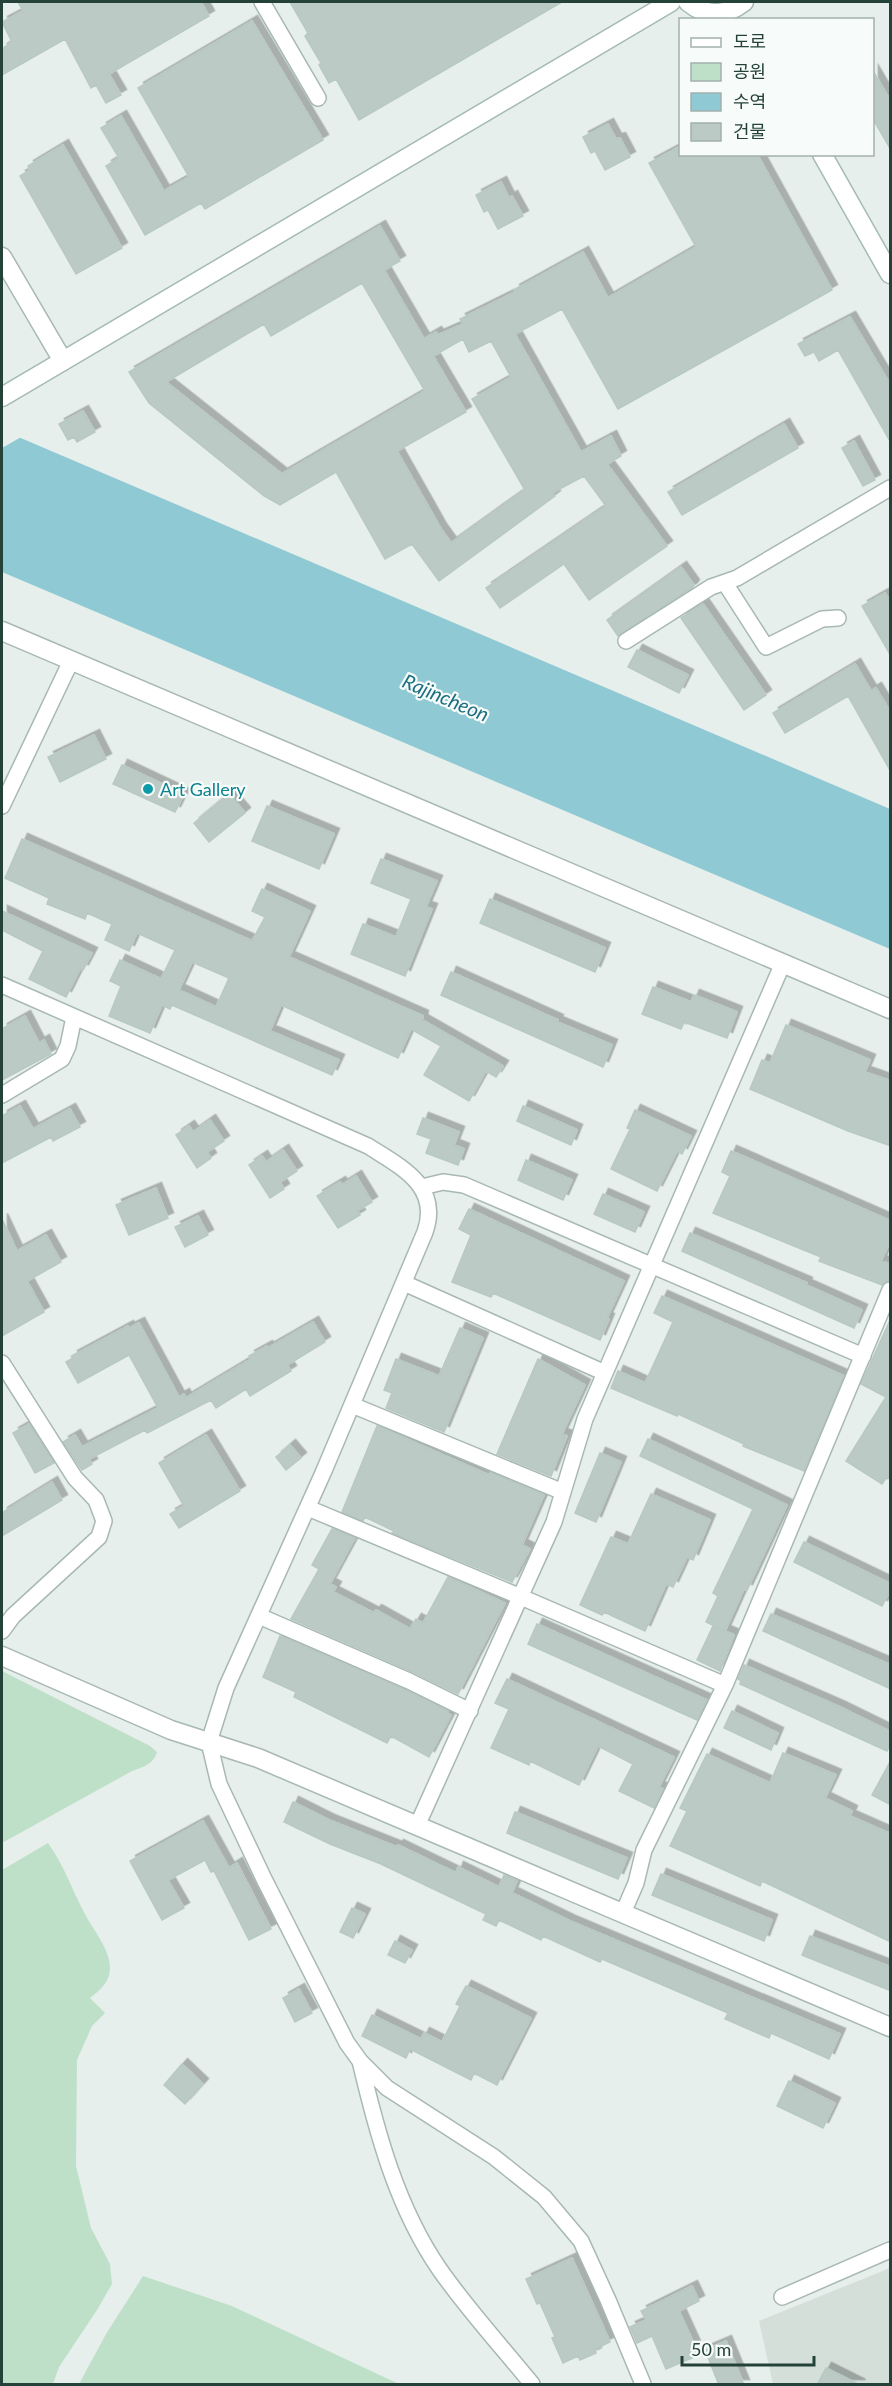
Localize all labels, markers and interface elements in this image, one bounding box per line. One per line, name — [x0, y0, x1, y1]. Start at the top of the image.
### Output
legend — [679, 18, 874, 156]
text: 도로 — [733, 30, 766, 52]
text: 공원 — [733, 60, 766, 82]
text: 수역 — [733, 90, 766, 112]
text: 건물 — [733, 120, 766, 142]
water label: Rajincheon — [399, 668, 493, 726]
place label: Art Gallery — [160, 778, 246, 800]
marker: Art Gallery — [141, 782, 155, 796]
scale bar — [682, 2329, 814, 2367]
text: 50 m — [691, 2338, 731, 2360]

